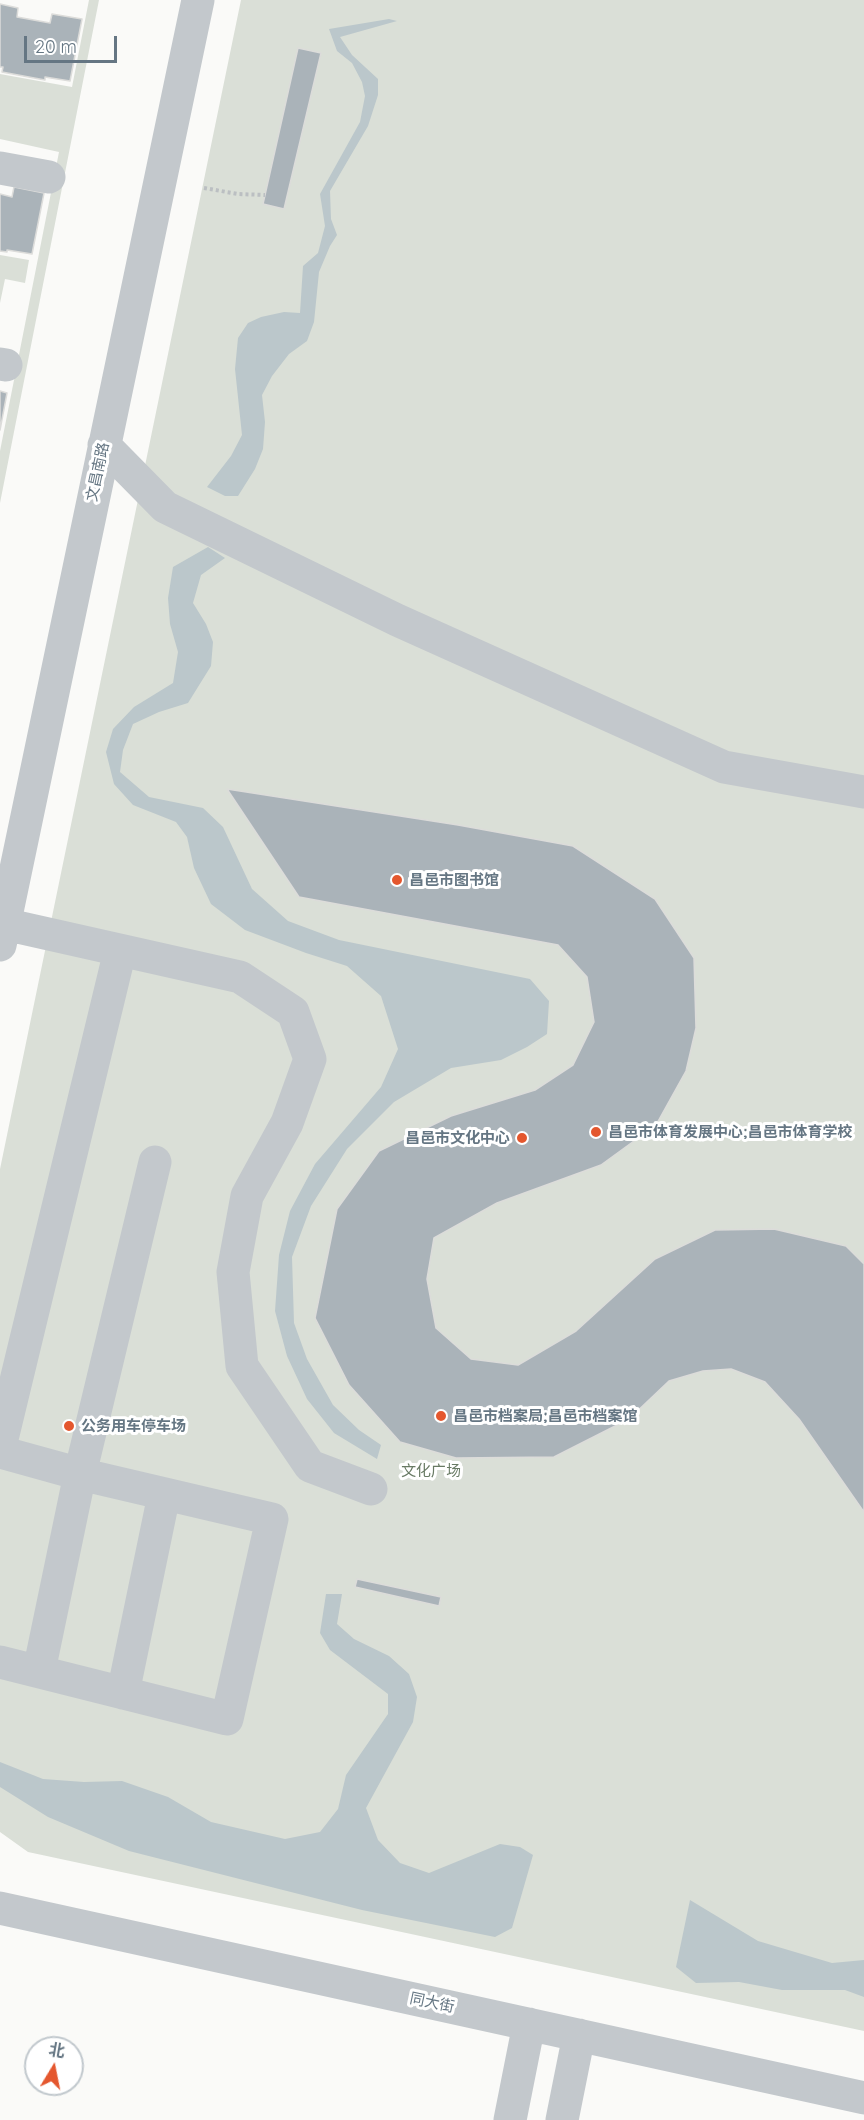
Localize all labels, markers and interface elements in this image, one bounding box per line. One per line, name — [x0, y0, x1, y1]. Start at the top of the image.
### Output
scale bar — [27, 24, 120, 62]
text: 20 m — [35, 35, 77, 58]
street label: 文昌南路 — [83, 441, 113, 503]
place label: 昌邑市图书馆 — [409, 871, 499, 889]
marker: 昌邑市图书馆 — [390, 873, 404, 887]
place label: 昌邑市体育发展中心;昌邑市体育学校 — [608, 1123, 852, 1141]
marker: 昌邑市体育发展中心;昌邑市体育学校 — [589, 1125, 603, 1139]
place label: 昌邑市文化中心 — [405, 1129, 510, 1147]
marker: 昌邑市文化中心 — [515, 1131, 529, 1145]
place label: 昌邑市档案局;昌邑市档案馆 — [453, 1407, 637, 1425]
marker: 昌邑市档案局;昌邑市档案馆 — [434, 1409, 448, 1423]
place label: 公务用车停车场 — [81, 1417, 186, 1435]
marker: 公务用车停车场 — [62, 1419, 76, 1433]
park label: 文化广场 — [401, 1462, 461, 1480]
street label: 同大街 — [408, 1990, 456, 2016]
north arrow — [24, 2036, 84, 2096]
text: 北 — [47, 2039, 66, 2061]

